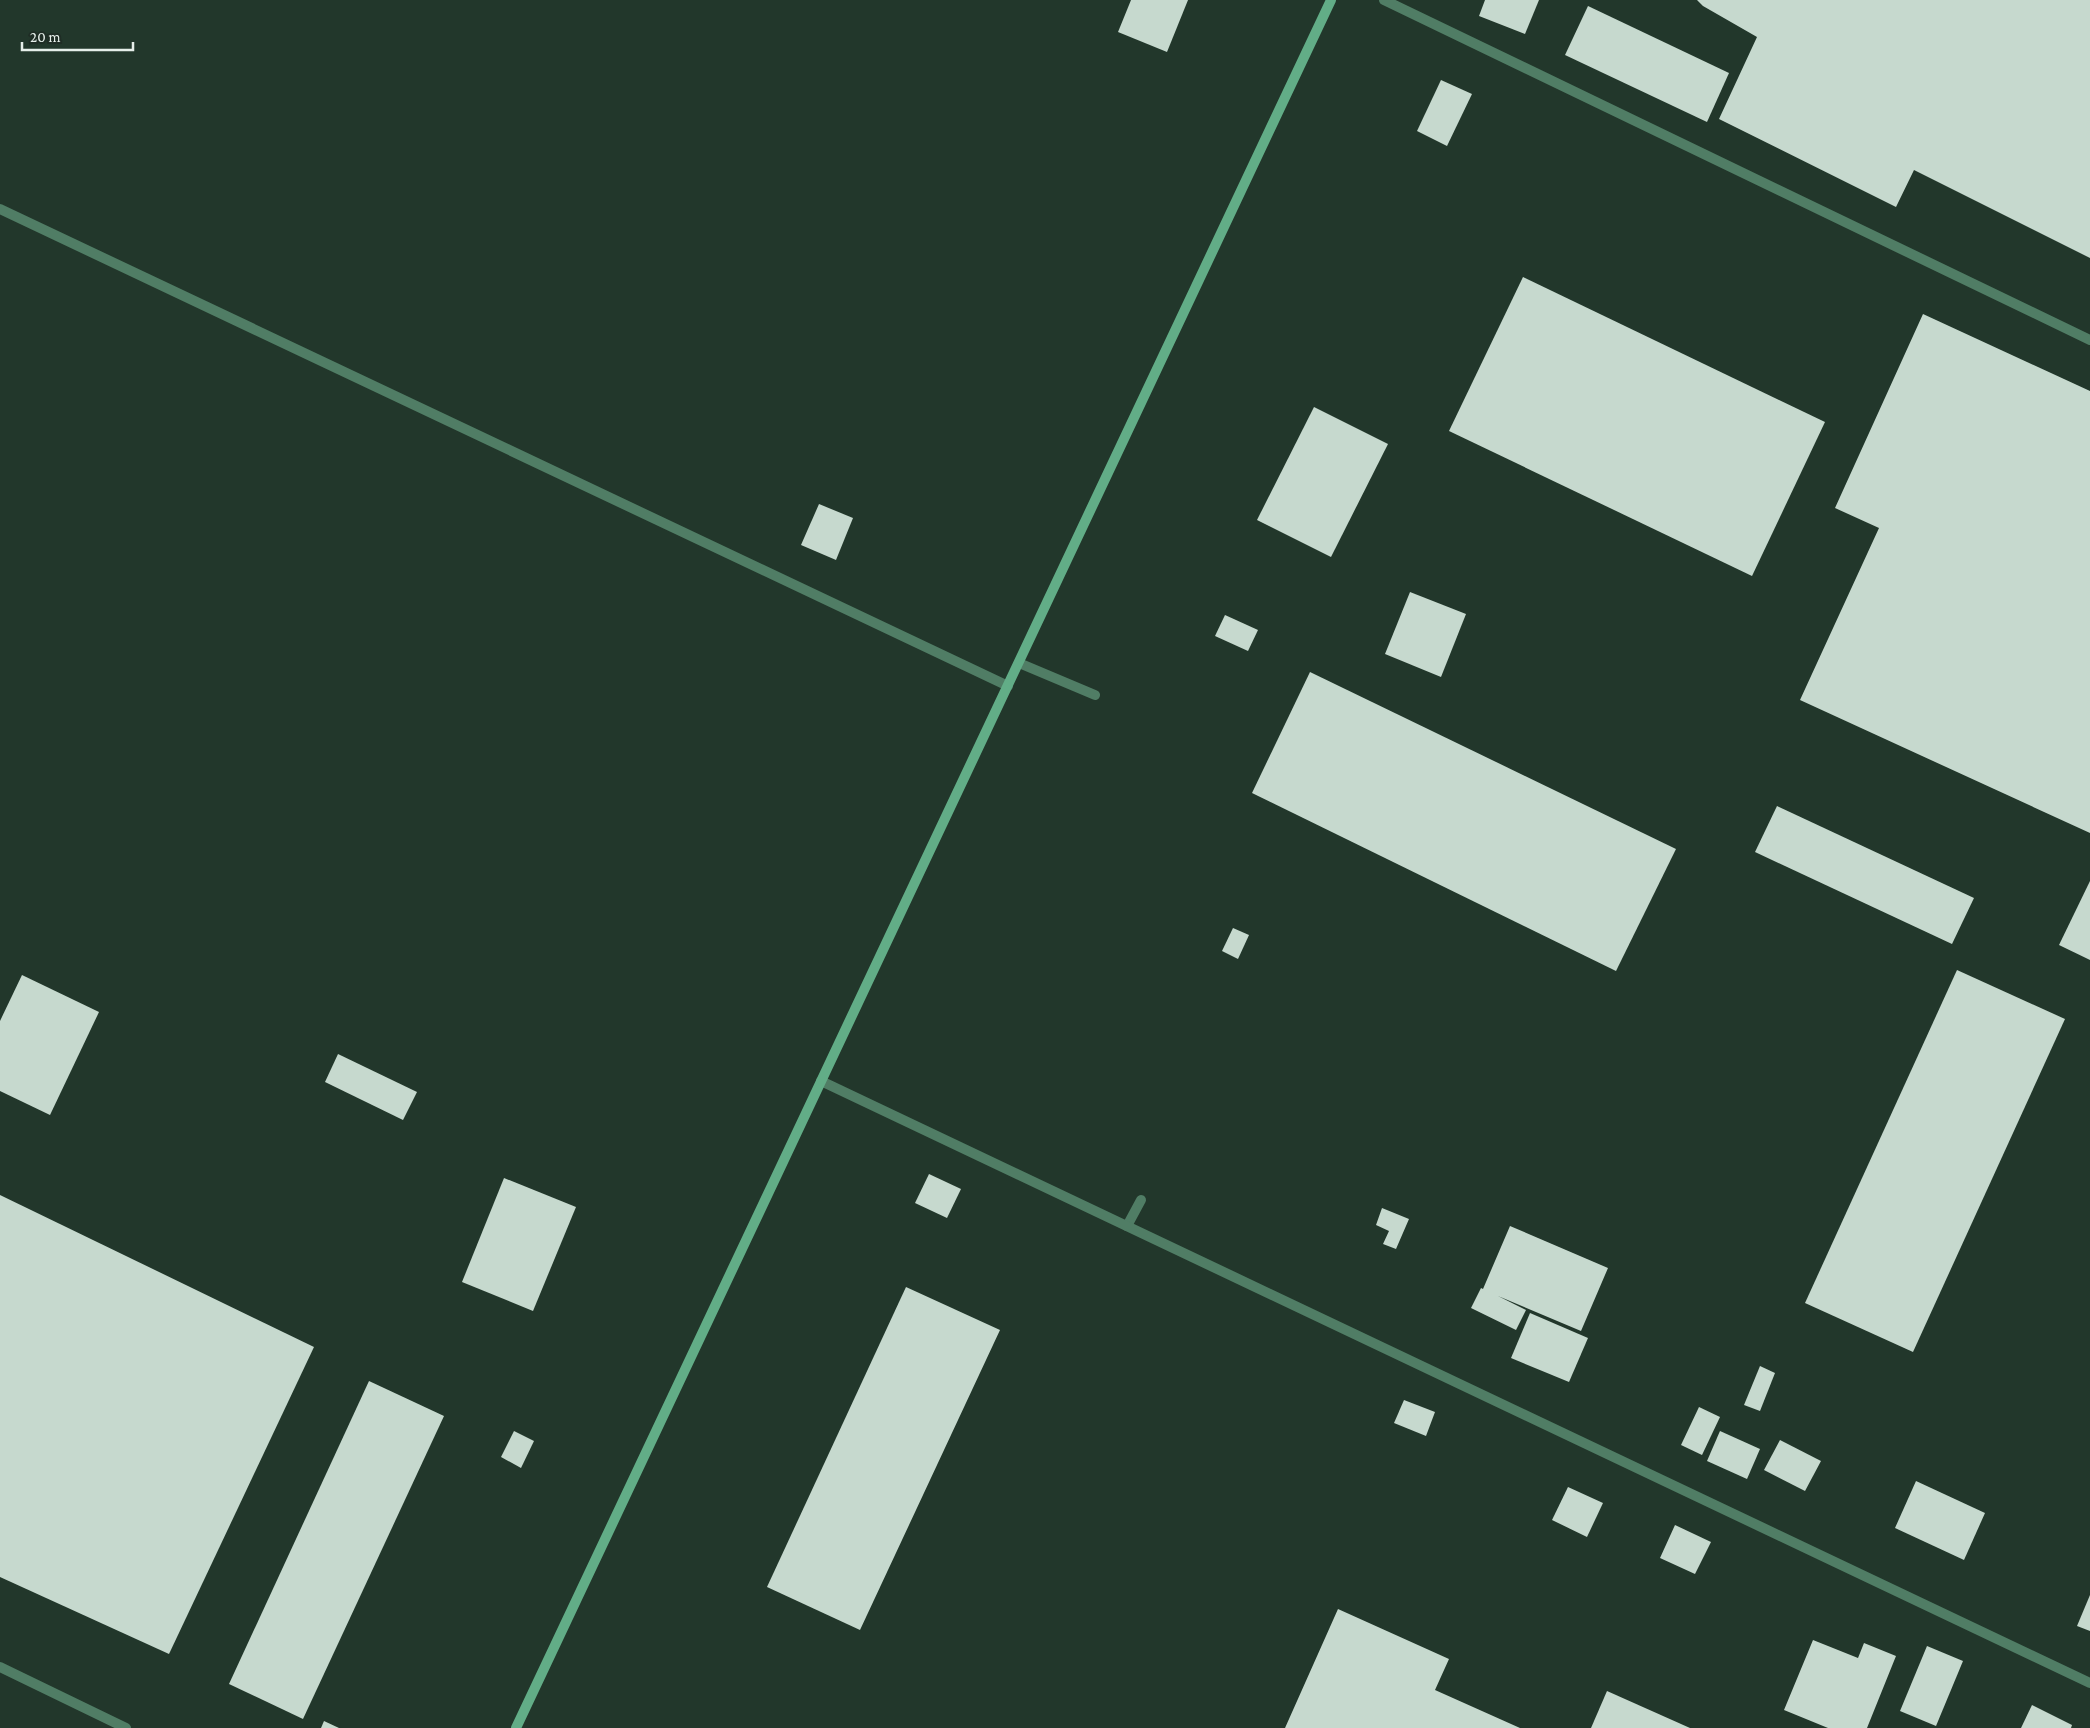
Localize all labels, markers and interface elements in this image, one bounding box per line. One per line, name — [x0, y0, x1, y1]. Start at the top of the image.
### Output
scale bar — [22, 20, 134, 52]
text: 20 m — [30, 29, 61, 45]

